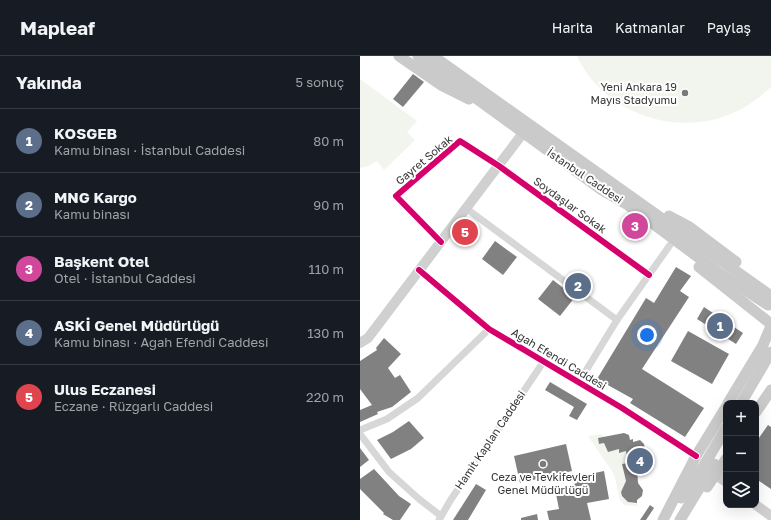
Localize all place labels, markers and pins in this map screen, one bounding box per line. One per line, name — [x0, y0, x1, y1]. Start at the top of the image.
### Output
place label: Yeni Ankara 19 Mayıs Stadyumu — [590, 80, 677, 106]
marker: Yeni Ankara 19 Mayıs Stadyumu — [680, 88, 690, 98]
pin: 3 — [622, 211, 648, 241]
pin: 5 — [452, 217, 478, 247]
pin: 2 — [565, 271, 591, 301]
pin: 1 — [707, 311, 733, 341]
pin: 4 — [627, 446, 653, 476]
marker: Ceza ve Tevkifevleri Genel Müdürlüğü — [538, 459, 548, 469]
place label: Ceza ve Tevkifevleri Genel Müdürlüğü — [491, 470, 595, 496]

